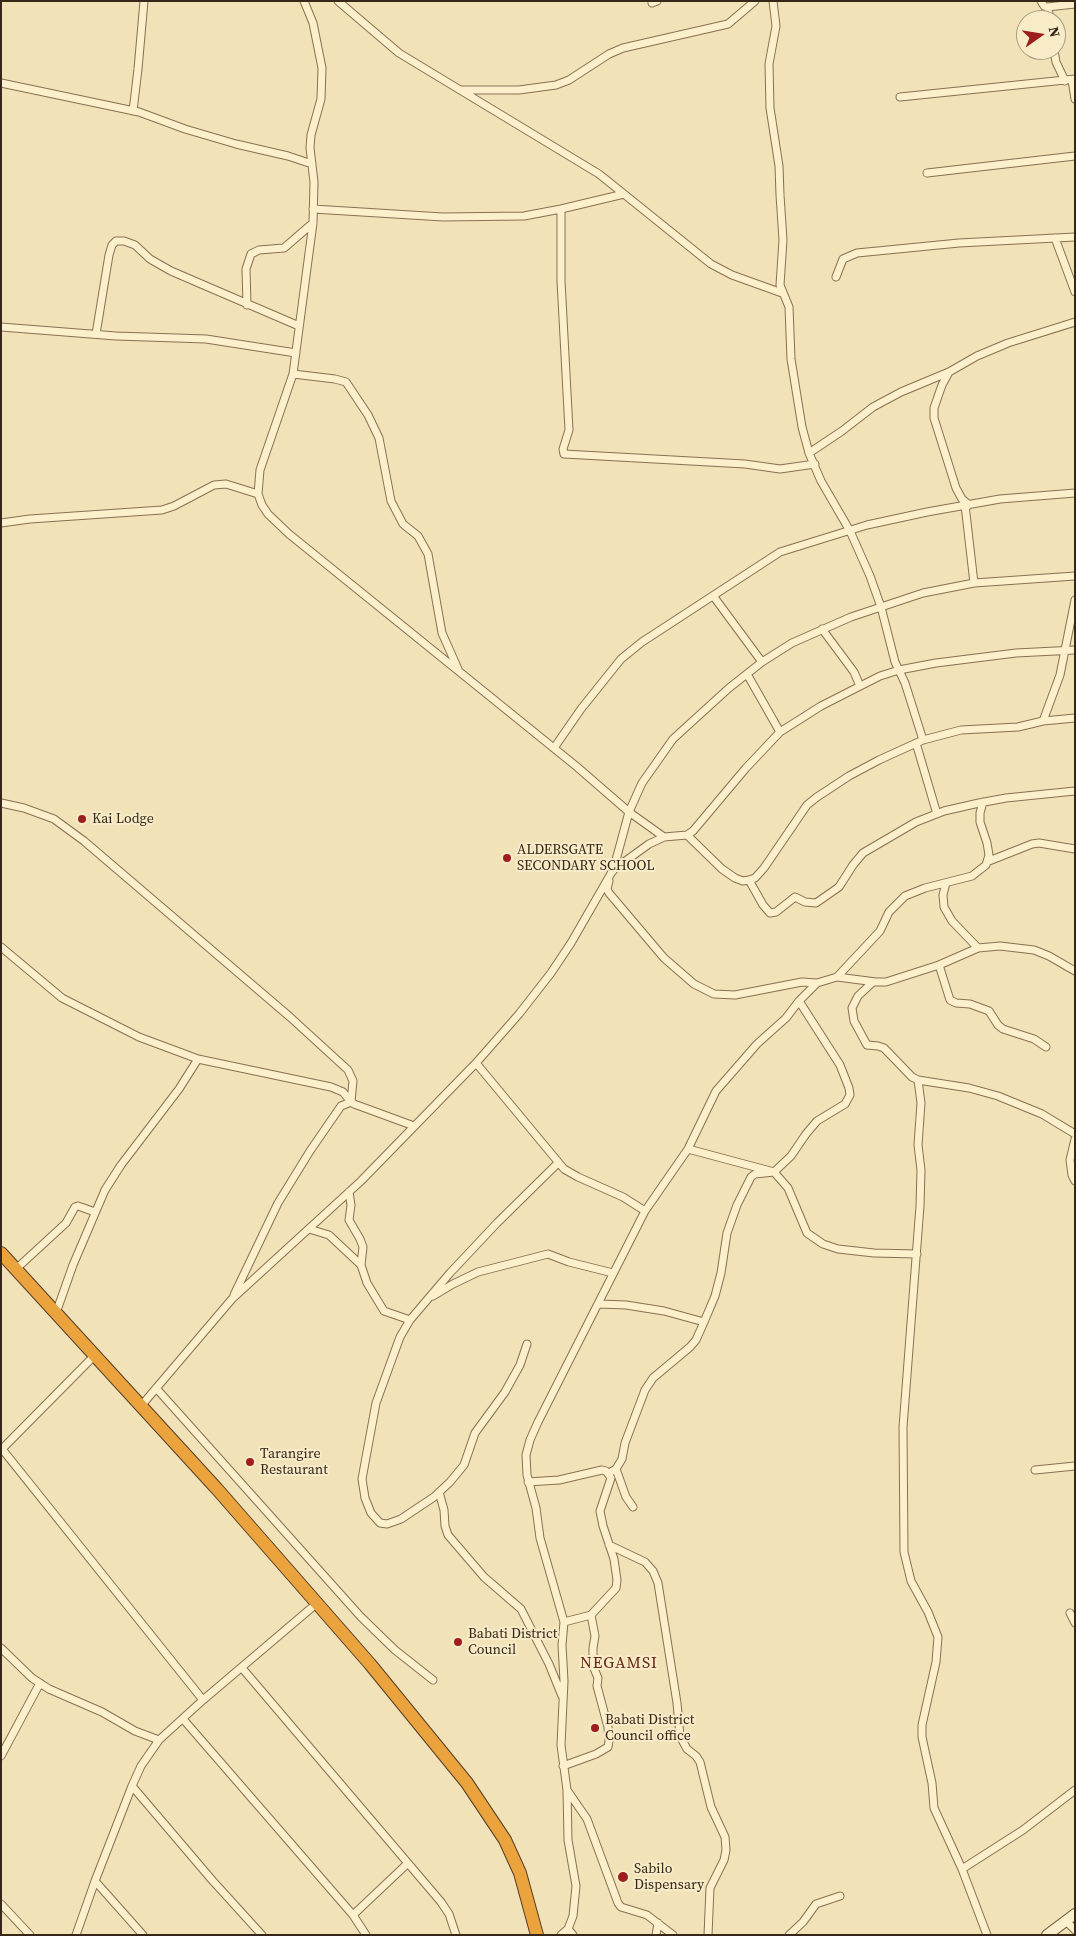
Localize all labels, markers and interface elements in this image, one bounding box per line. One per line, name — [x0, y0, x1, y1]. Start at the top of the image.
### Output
north arrow — [1016, 10, 1066, 60]
text: N — [1044, 25, 1066, 39]
place label: Kai Lodge — [92, 811, 154, 827]
marker: Kai Lodge — [76, 813, 88, 825]
place label: ALDERSGATE SECONDARY SCHOOL — [517, 842, 655, 874]
marker: ALDERSGATE SECONDARY SCHOOL — [501, 852, 513, 864]
place label: Tarangire Restaurant — [260, 1446, 328, 1478]
marker: Tarangire Restaurant — [244, 1456, 256, 1468]
place label: Babati District Council — [468, 1626, 557, 1658]
marker: Babati District Council — [452, 1636, 464, 1648]
district label: NEGAMSI — [579, 1654, 659, 1674]
place label: Babati District Council office — [605, 1712, 694, 1744]
marker: Babati District Council office — [589, 1722, 601, 1734]
place label: Sabilo Dispensary — [634, 1861, 704, 1894]
marker: Sabilo Dispensary — [616, 1870, 630, 1884]

